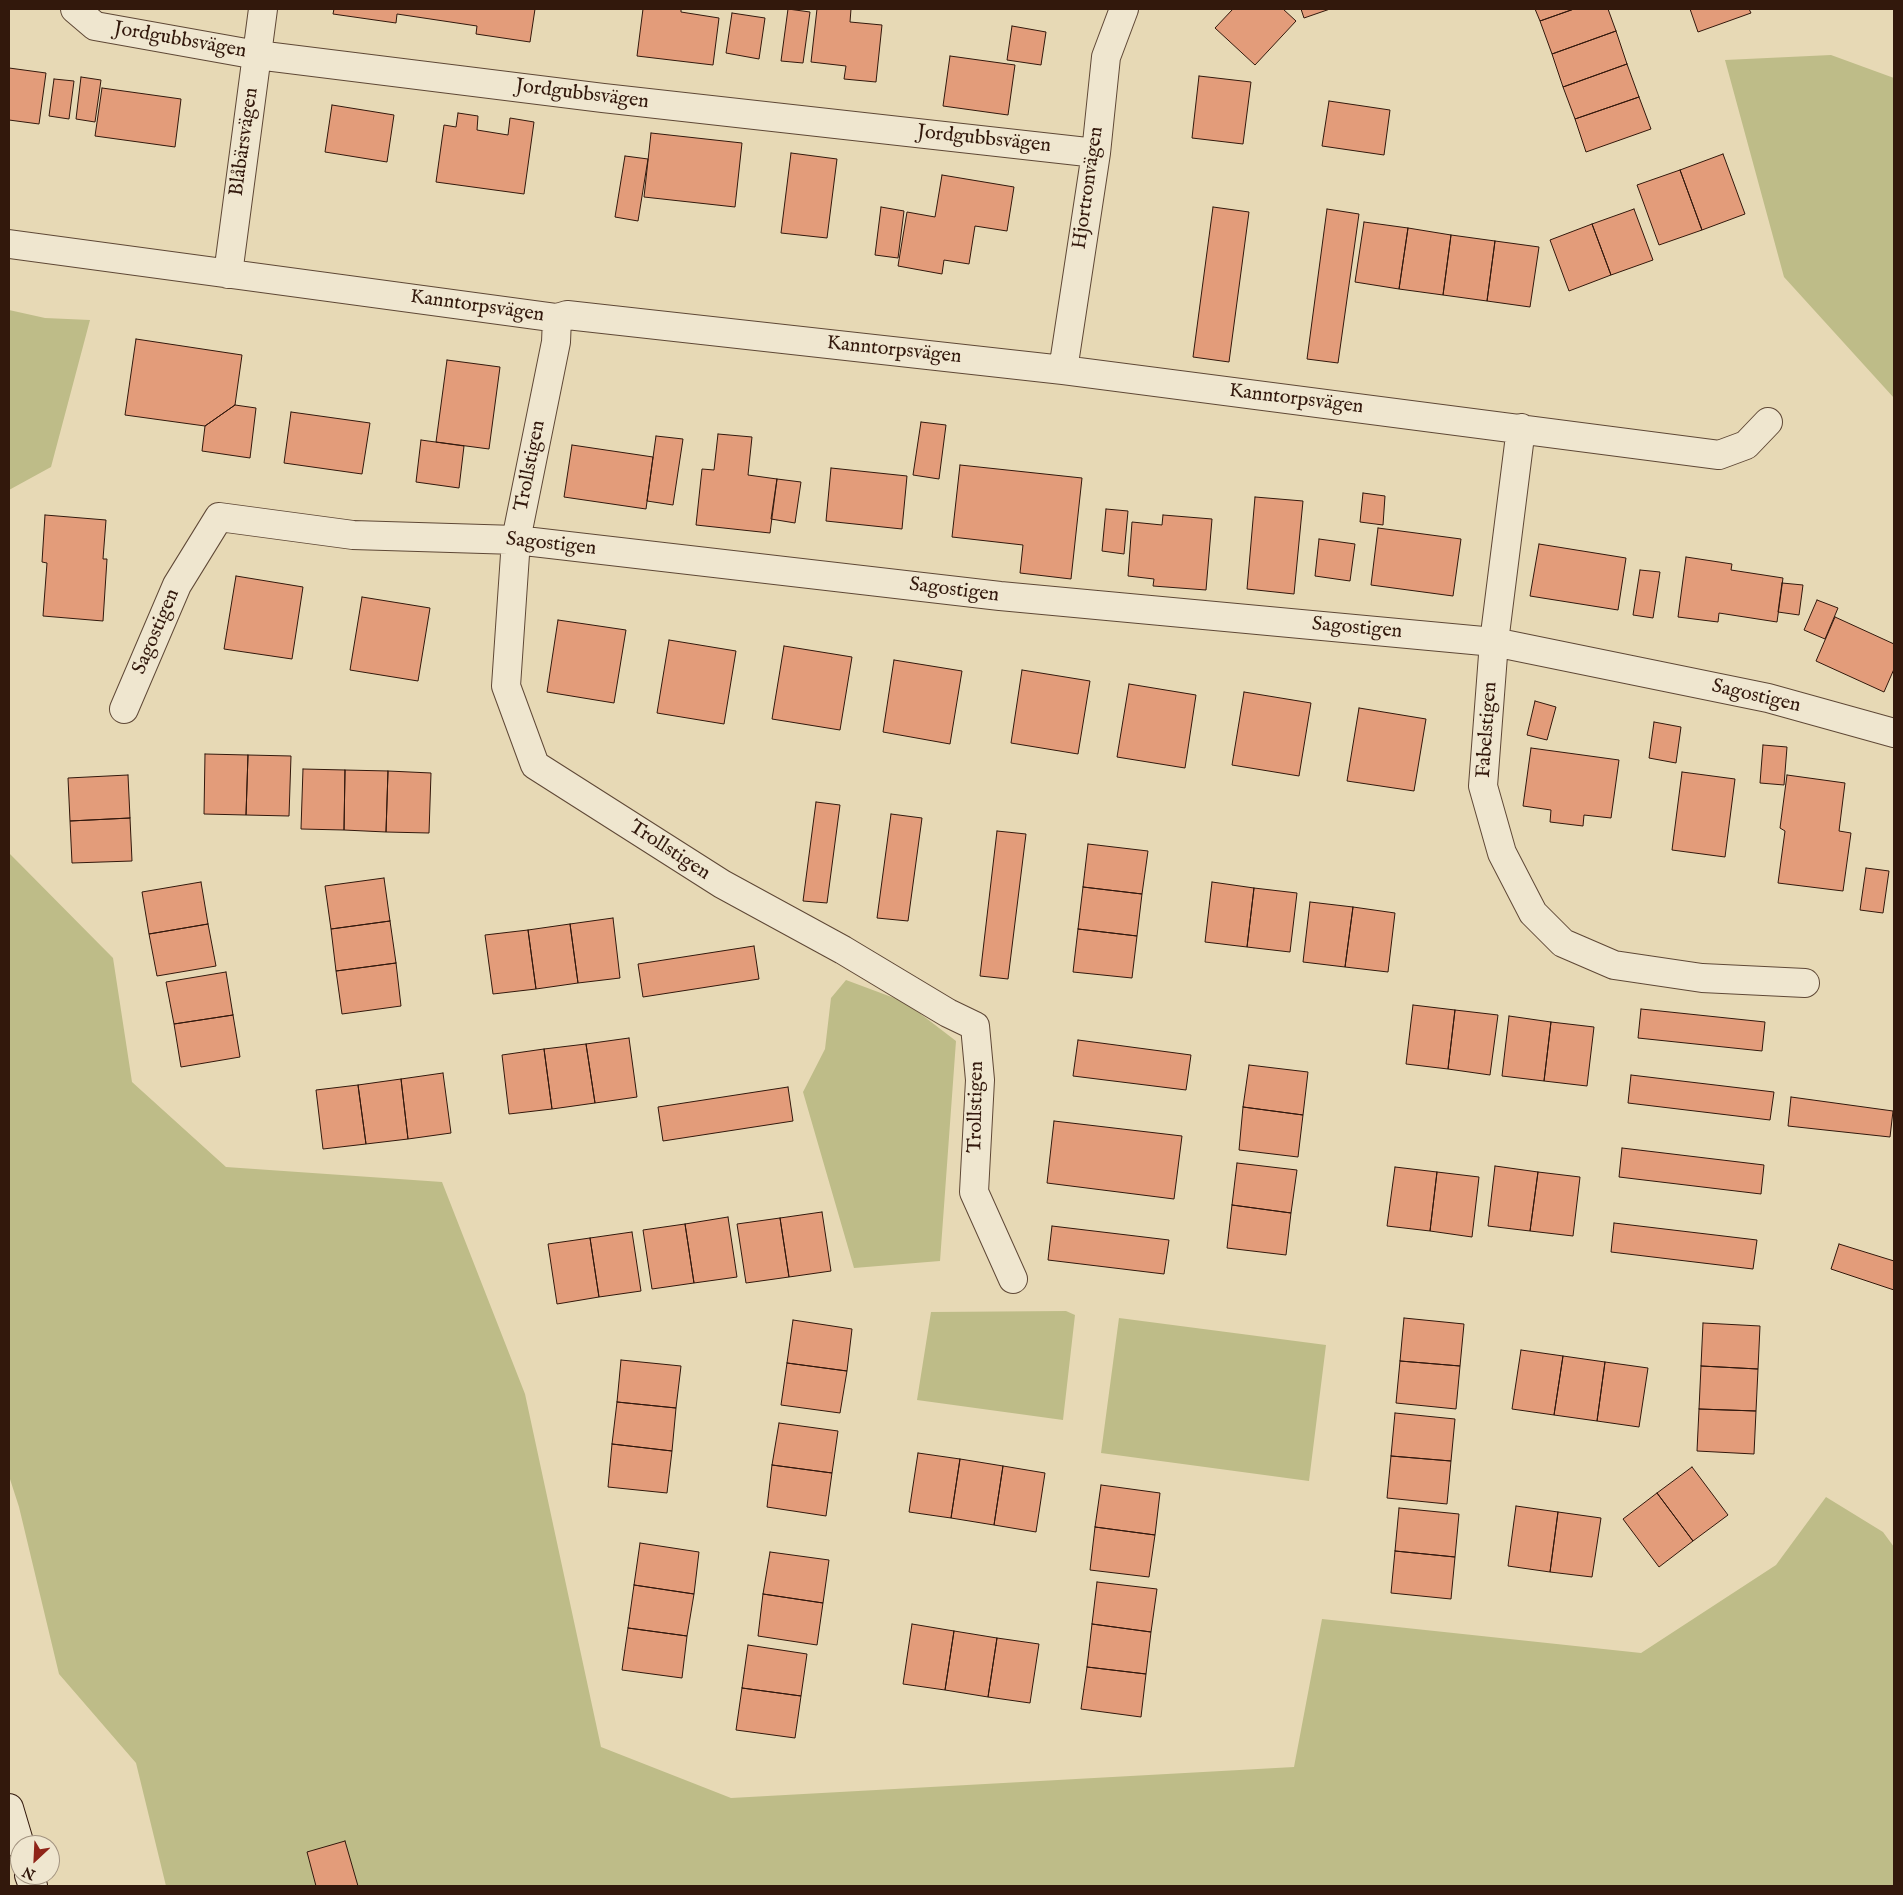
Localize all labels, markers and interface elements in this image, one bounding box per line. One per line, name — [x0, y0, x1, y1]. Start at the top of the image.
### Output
street label: Jordgubbsvägen — [112, 18, 248, 64]
street label: Jordgubbsvägen — [514, 75, 650, 115]
street label: Blåbärsvägen — [226, 86, 264, 198]
street label: Jordgubbsvägen — [916, 121, 1052, 159]
street label: Hjortronvägen — [1069, 125, 1109, 251]
street label: Kanntorpsvägen — [408, 286, 546, 328]
street label: Kanntorpsvägen — [825, 332, 963, 370]
street label: Kanntorpsvägen — [1227, 380, 1365, 420]
street label: Trollstigen — [510, 419, 552, 513]
street label: Sagostigen — [505, 528, 597, 562]
street label: Sagostigen — [908, 574, 1000, 608]
street label: Sagostigen — [128, 586, 186, 678]
street label: Sagostigen — [1311, 613, 1403, 645]
street label: Sagostigen — [1709, 675, 1803, 719]
street label: Fabelstigen — [1473, 681, 1503, 779]
street label: Trollstigen — [624, 816, 714, 886]
street label: Trollstigen — [964, 1061, 990, 1153]
north arrow — [10, 1835, 60, 1885]
text: N — [20, 1862, 38, 1883]

